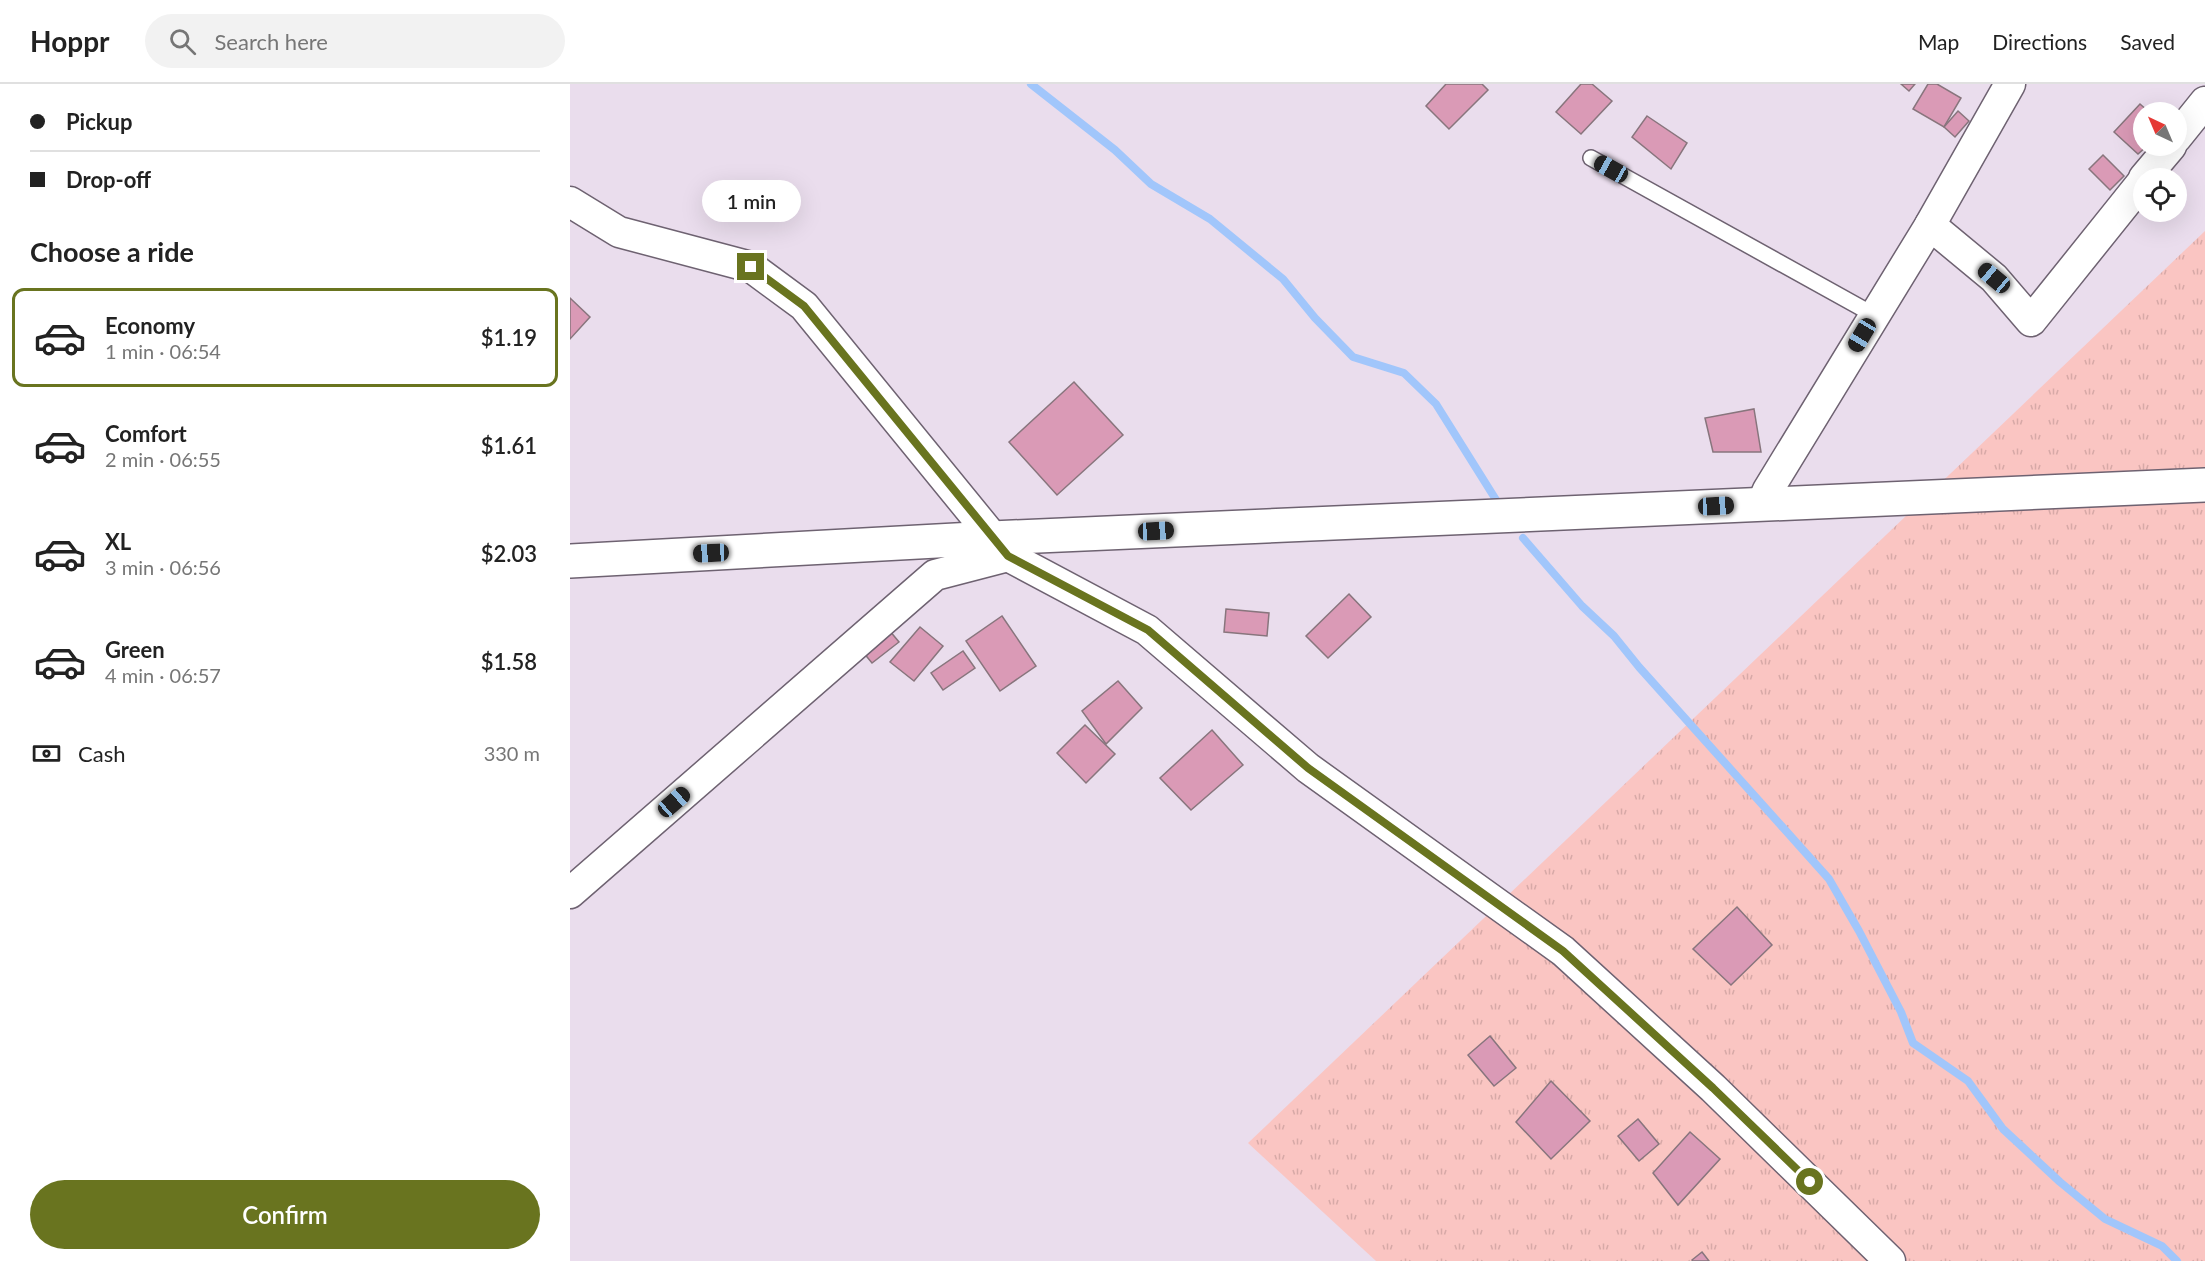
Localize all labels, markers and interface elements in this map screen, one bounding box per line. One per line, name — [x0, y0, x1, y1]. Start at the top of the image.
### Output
search box — [145, 14, 565, 68]
text: Hoppr — [30, 24, 109, 58]
icon: search — [166, 25, 199, 58]
text: Search here — [214, 28, 328, 55]
text: Map — [1918, 29, 1959, 54]
text: Directions — [1992, 29, 2087, 54]
text: Saved — [2120, 29, 2175, 54]
north arrow — [2133, 102, 2187, 156]
map controls — [2133, 102, 2187, 222]
text: Pickup — [66, 108, 132, 135]
car — [1591, 152, 1631, 186]
text: Drop-off — [66, 166, 151, 193]
button: locate — [2133, 168, 2187, 222]
callout: 1 min — [702, 180, 801, 222]
text: 1 min — [727, 189, 776, 213]
text: Choose a ride — [30, 235, 194, 268]
route end — [737, 253, 764, 280]
car — [1974, 260, 2014, 296]
icon: car — [33, 311, 87, 365]
text: Economy — [105, 312, 195, 339]
car — [1845, 315, 1879, 355]
text: $1.19 — [481, 324, 537, 351]
text: 1 min · 06:54 — [105, 339, 221, 363]
icon: car — [33, 419, 87, 473]
text: Comfort — [105, 420, 187, 447]
text: $1.61 — [481, 432, 537, 459]
text: 2 min · 06:55 — [105, 447, 221, 471]
car — [1698, 496, 1734, 516]
car — [1138, 521, 1174, 541]
icon: car — [33, 527, 87, 581]
text: XL — [105, 528, 131, 555]
text: $2.03 — [481, 540, 537, 567]
car — [693, 543, 729, 563]
text: 3 min · 06:56 — [105, 555, 221, 579]
icon: car — [33, 635, 87, 689]
text: Green — [105, 636, 165, 663]
text: $1.58 — [481, 648, 537, 675]
text: 4 min · 06:57 — [105, 663, 221, 687]
icon: cash — [30, 737, 63, 770]
text: Cash — [78, 740, 125, 767]
text: 330 m — [484, 741, 540, 765]
car — [655, 783, 693, 821]
route start — [1796, 1168, 1823, 1195]
button: Confirm — [30, 1180, 540, 1249]

